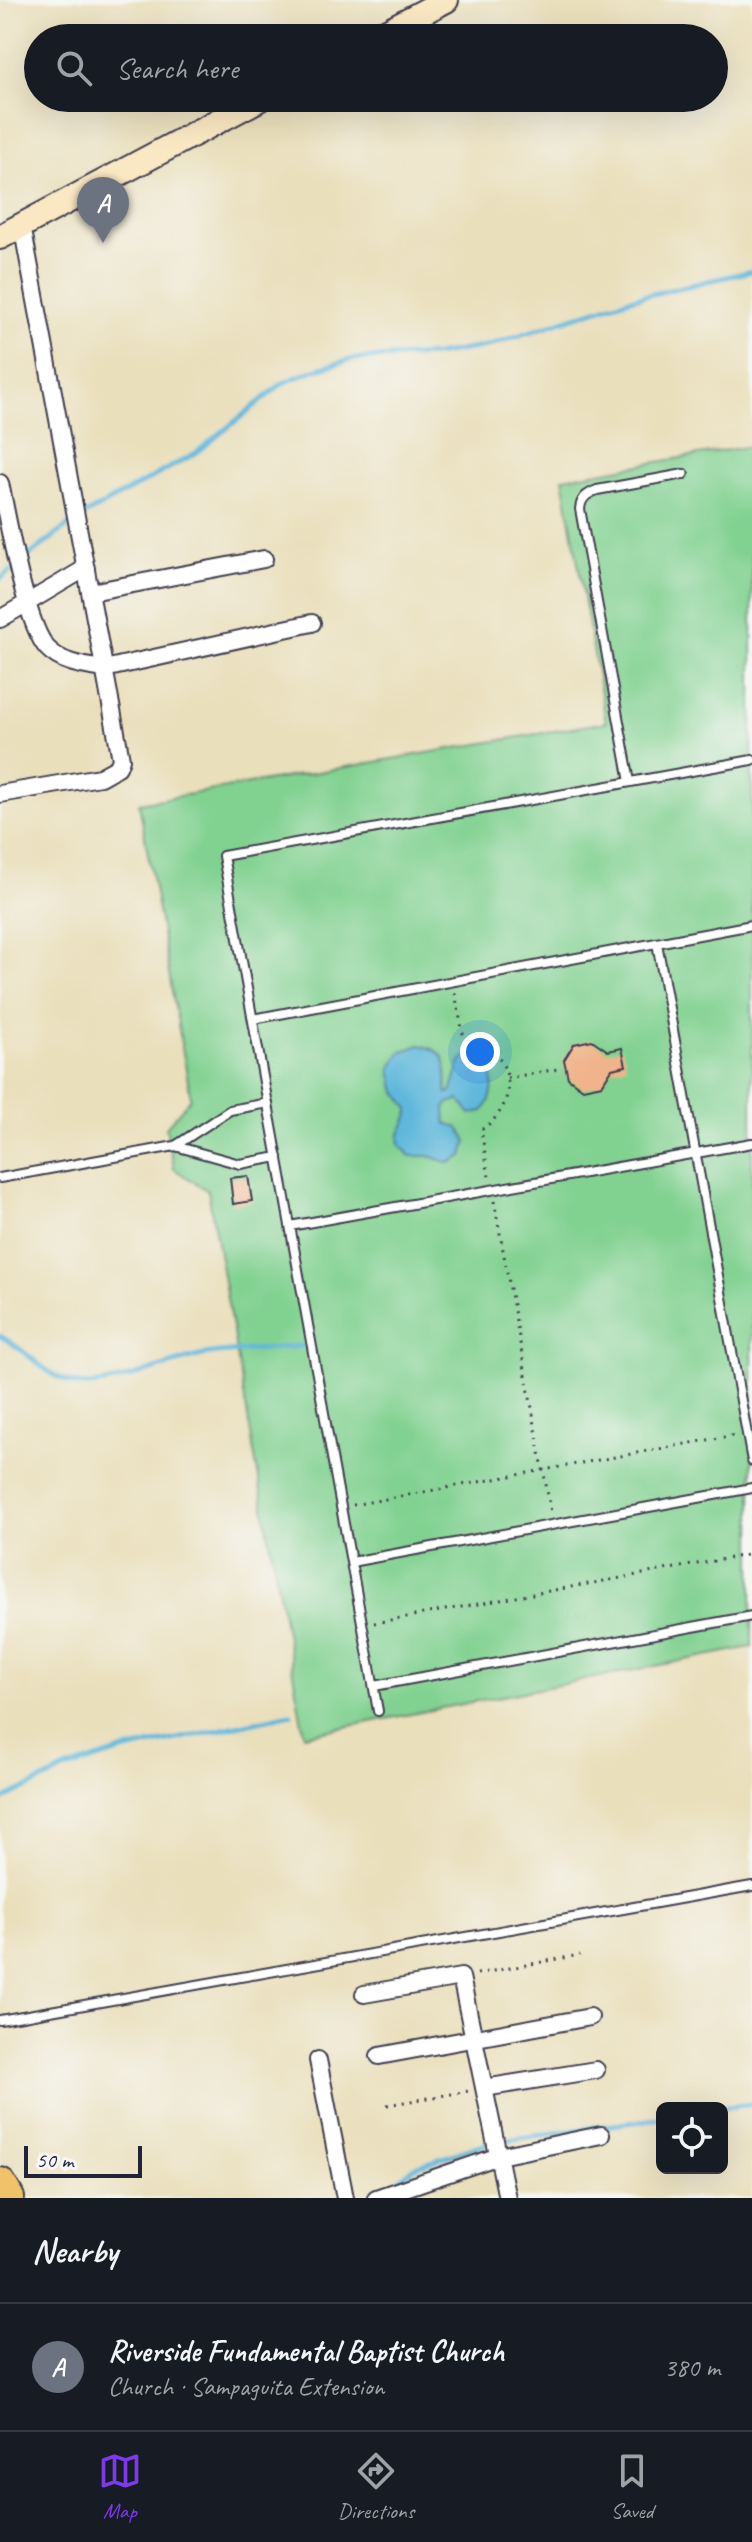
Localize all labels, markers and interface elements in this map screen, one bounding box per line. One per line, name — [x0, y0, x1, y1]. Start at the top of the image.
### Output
search box — [24, 24, 728, 112]
icon: search — [52, 46, 96, 90]
text: Search here — [116, 49, 238, 87]
pin: A — [77, 177, 129, 243]
your location — [460, 1032, 500, 1072]
map controls — [656, 2102, 728, 2174]
button: locate — [656, 2102, 728, 2174]
scale bar — [24, 2142, 142, 2178]
text: 50 m — [36, 2146, 73, 2174]
text: Nearby — [32, 2229, 118, 2272]
text: Riverside Fundamental Baptist Church — [108, 2332, 504, 2370]
text: A — [51, 2351, 65, 2384]
text: 380 m — [664, 2351, 720, 2384]
text: Church · Sampaguita Extension — [108, 2370, 384, 2403]
tab: Map — [98, 2449, 142, 2525]
tab: Directions — [338, 2449, 414, 2525]
tab: Saved — [610, 2449, 654, 2525]

